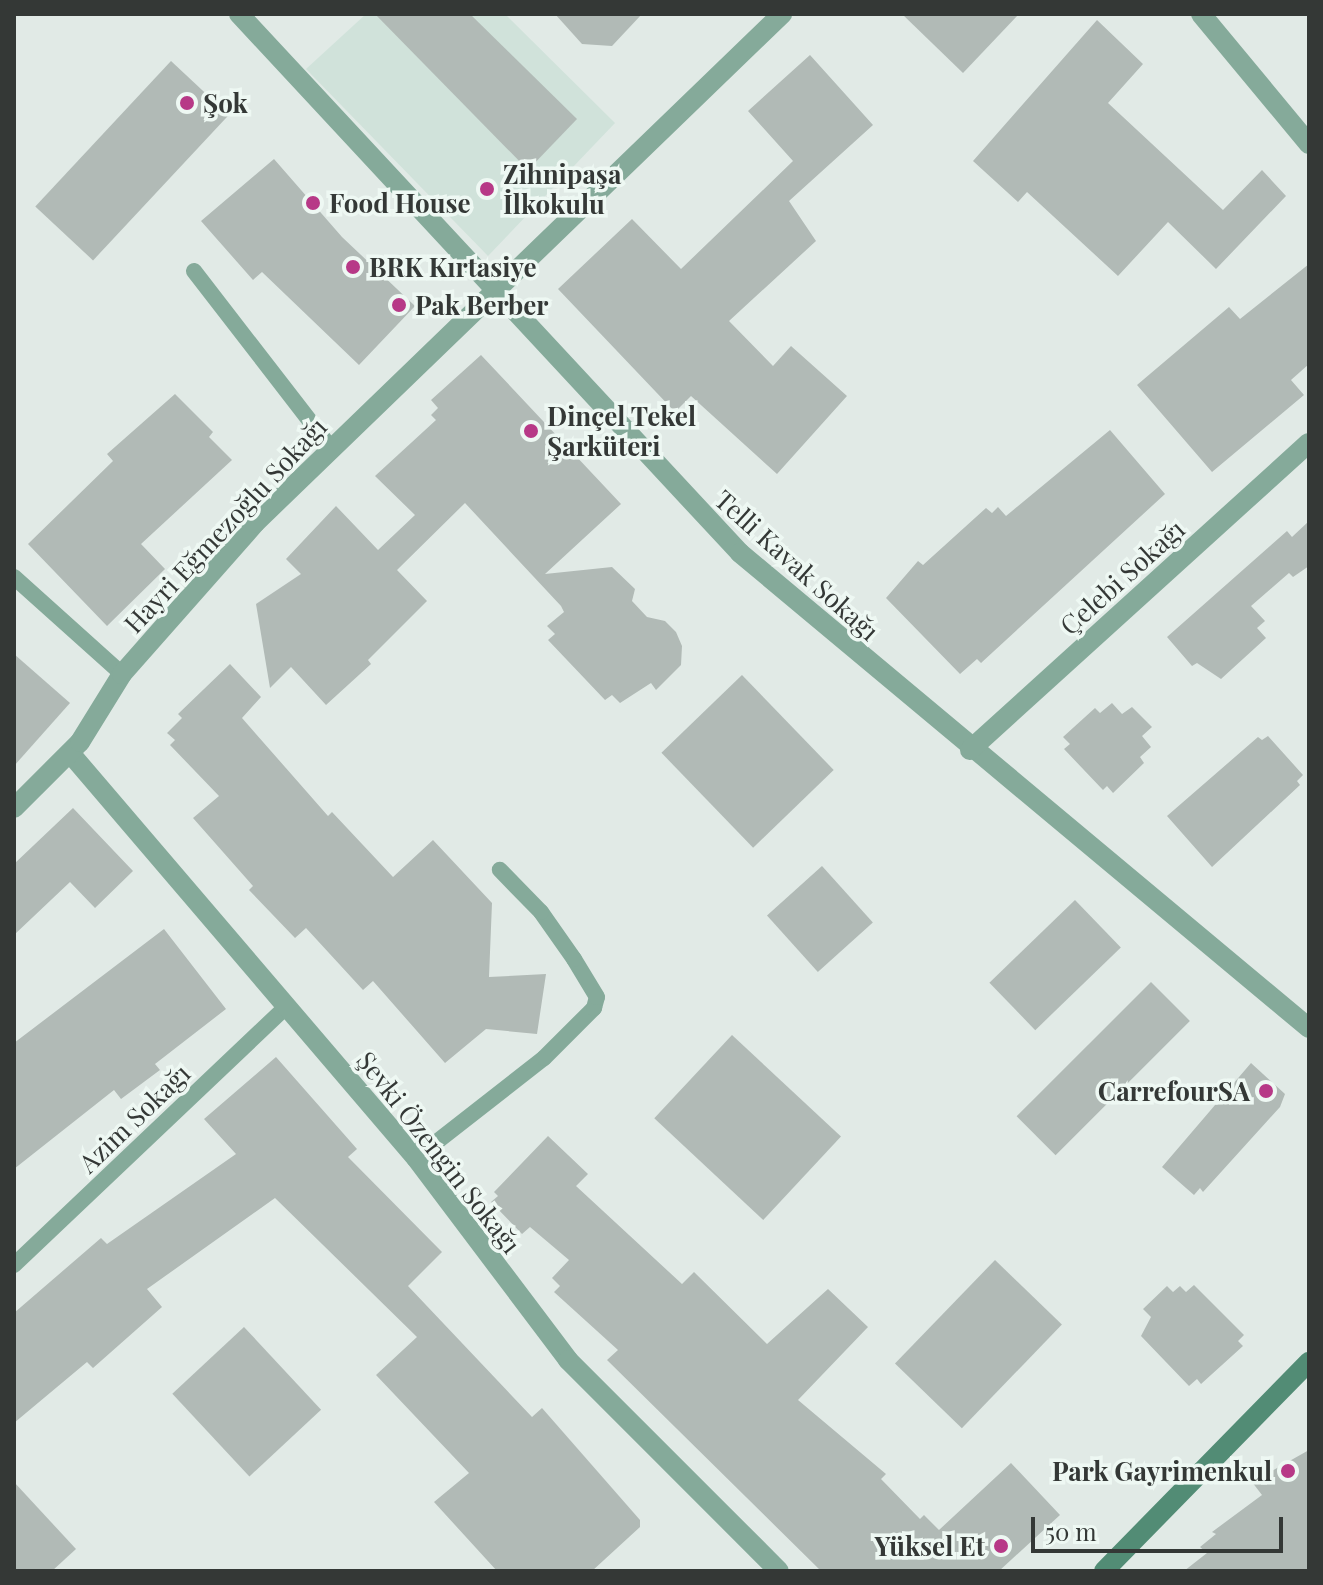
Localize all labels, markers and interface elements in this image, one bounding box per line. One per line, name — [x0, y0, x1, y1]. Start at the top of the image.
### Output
place label: Şok — [203, 87, 248, 119]
marker: Şok — [178, 94, 196, 112]
place label: Zihnipaşa İlkokulu — [503, 158, 621, 220]
marker: Zihnipaşa İlkokulu — [478, 180, 496, 198]
place label: Food House — [329, 187, 471, 219]
marker: Food House — [304, 194, 322, 212]
place label: BRK Kırtasiye — [369, 251, 537, 283]
marker: BRK Kırtasiye — [344, 258, 362, 276]
place label: Pak Berber — [415, 289, 548, 321]
marker: Pak Berber — [390, 296, 408, 314]
place label: Dinçel Tekel Şarküteri — [547, 400, 697, 462]
street label: Hayri Eğmezoğlu Sokağı — [117, 411, 333, 639]
marker: Dinçel Tekel Şarküteri — [522, 422, 540, 440]
street label: Telli Kavak Sokağı — [709, 483, 885, 647]
street label: Çelebi Sokağı — [1053, 513, 1191, 641]
street label: Şevki Özengin Sokağı — [351, 1045, 527, 1259]
street label: Azim Sokağı — [72, 1057, 196, 1179]
place label: CarrefourSA — [1098, 1075, 1250, 1107]
marker: CarrefourSA — [1257, 1082, 1275, 1100]
place label: Park Gayrimenkul — [1052, 1455, 1272, 1487]
marker: Park Gayrimenkul — [1279, 1462, 1297, 1480]
scale bar — [1035, 1501, 1287, 1551]
text: 50 m — [1045, 1515, 1097, 1547]
place label: Yüksel Et — [875, 1530, 985, 1562]
marker: Yüksel Et — [992, 1537, 1010, 1555]

